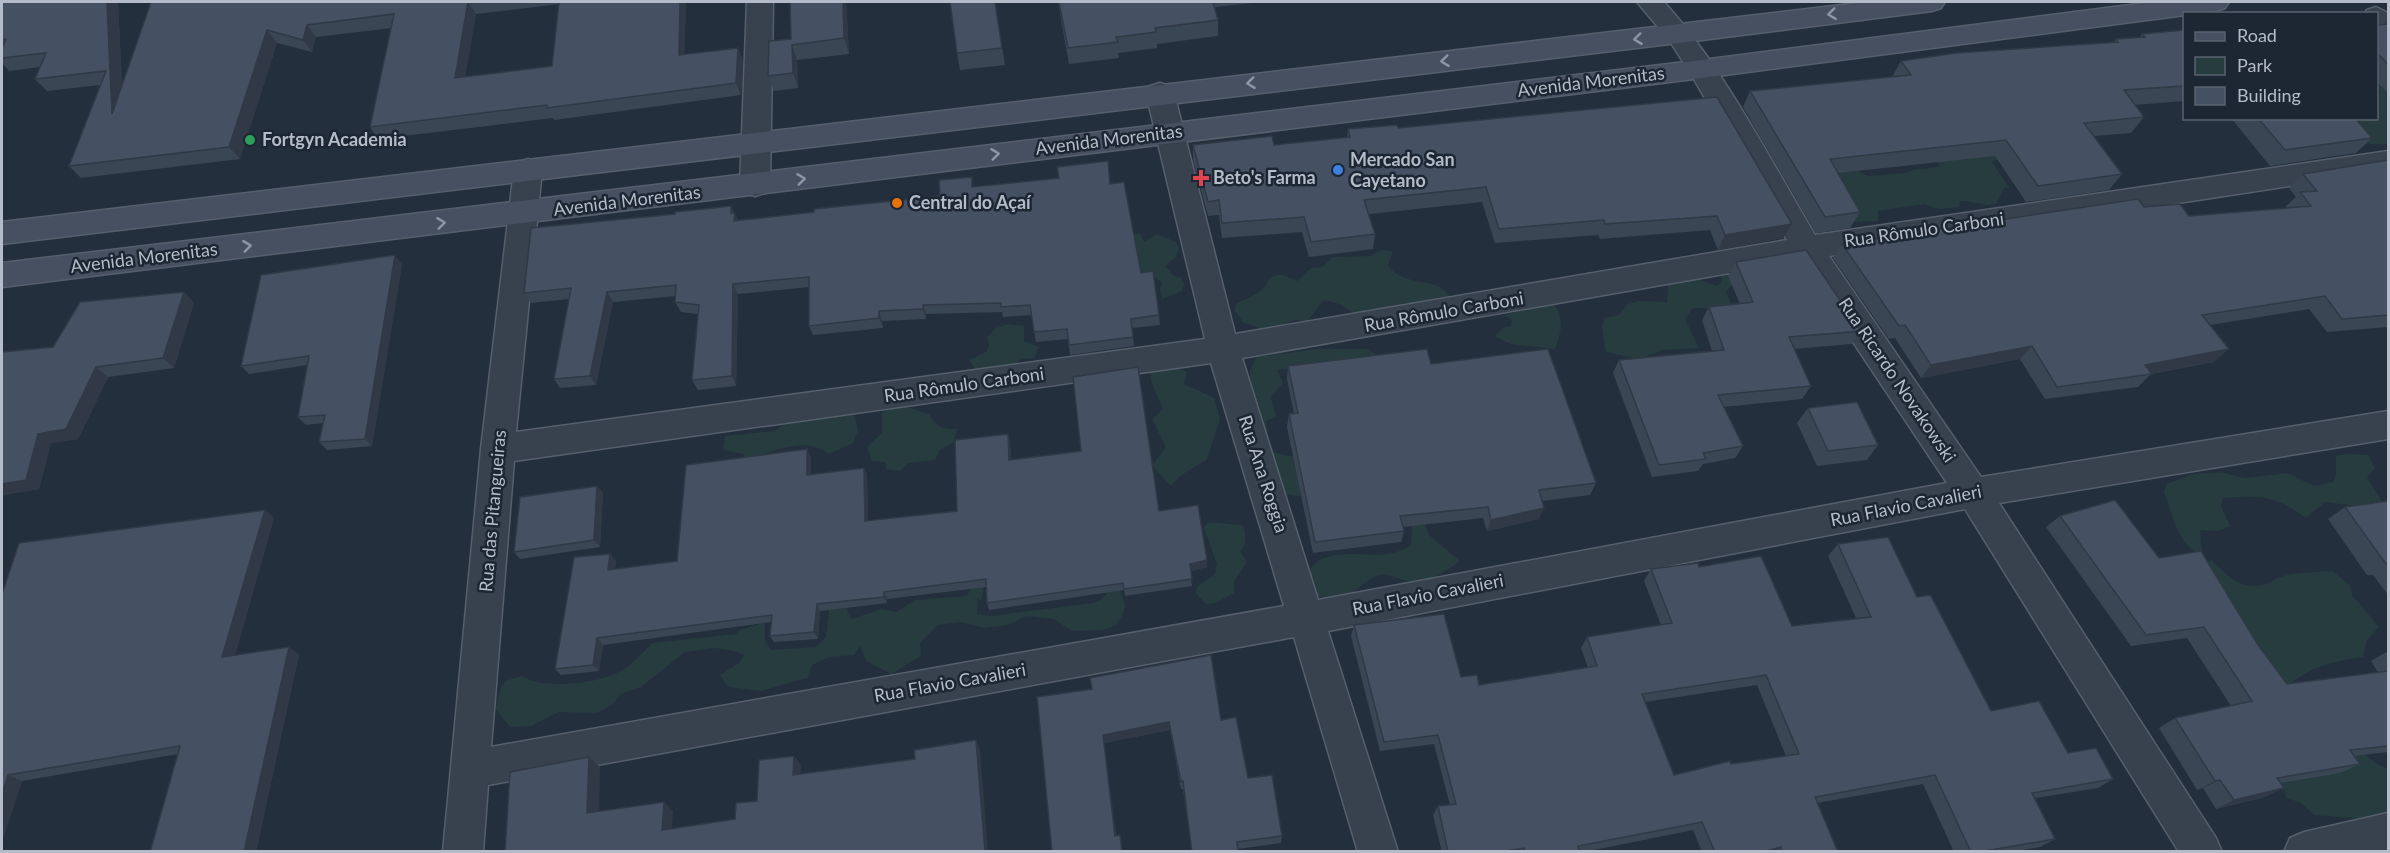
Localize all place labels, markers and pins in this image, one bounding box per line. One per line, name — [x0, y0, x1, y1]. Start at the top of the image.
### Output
place label: Fortgyn Academia — [262, 128, 407, 150]
marker: Fortgyn Academia — [243, 133, 257, 147]
place label: Mercado San Cayetano — [1350, 148, 1455, 191]
marker: Mercado San Cayetano — [1331, 163, 1345, 177]
place label: Beto's Farma — [1213, 166, 1316, 188]
marker: Beto's Farma — [1194, 171, 1208, 185]
place label: Central do Açaí — [909, 191, 1032, 213]
marker: Central do Açaí — [890, 196, 904, 210]

